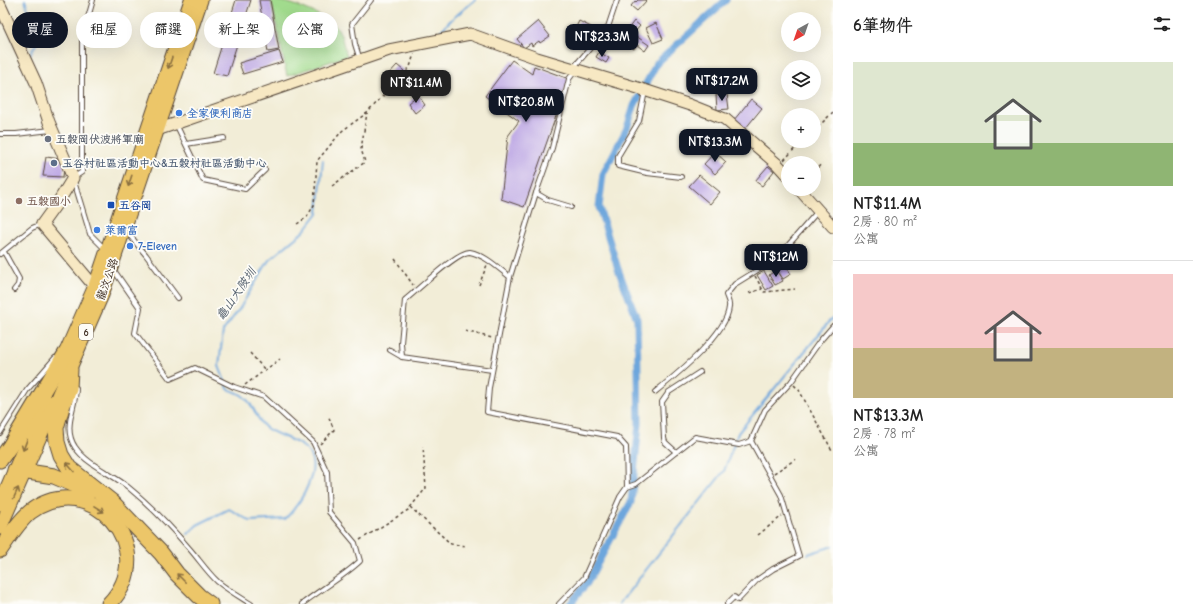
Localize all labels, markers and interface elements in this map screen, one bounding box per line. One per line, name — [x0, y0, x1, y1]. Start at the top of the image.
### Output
chip: 買屋 — [12, 12, 68, 48]
chip: 租屋 — [76, 12, 132, 48]
chip: 篩選 — [140, 12, 196, 48]
chip: 新上架 — [204, 12, 274, 48]
chip: 公寓 — [282, 12, 338, 48]
north arrow — [781, 12, 821, 52]
map controls — [781, 12, 821, 196]
icon: filters — [1151, 13, 1173, 35]
text: 6筆物件 — [853, 16, 913, 35]
pin: NT$23.3M — [561, 24, 643, 58]
text: NT$23.3M — [574, 29, 630, 44]
one-way arrow — [165, 57, 173, 69]
button: layers — [781, 60, 821, 100]
pin: NT$17.2M — [681, 68, 763, 102]
pin: NT$11.4M — [375, 70, 457, 104]
text: NT$17.2M — [695, 73, 749, 88]
text: NT$11.4M — [390, 75, 442, 90]
icon: home — [977, 88, 1049, 160]
pin: NT$20.8M — [485, 89, 567, 123]
text: NT$20.8M — [498, 94, 554, 109]
place label: 全家便利商店 — [187, 107, 253, 120]
marker: 全家便利商店 — [174, 108, 184, 118]
button: + — [781, 108, 821, 148]
pin: NT$13.3M — [674, 129, 756, 163]
place label: 五穀岡伏波將軍廟 — [56, 133, 144, 146]
marker: 五穀岡伏波將軍廟 — [43, 134, 53, 144]
text: NT$13.3M — [688, 134, 742, 149]
button: − — [781, 156, 821, 196]
place label: 玉谷村社區活動中心&五穀村社區活動中心 — [62, 157, 267, 170]
marker: 玉谷村社區活動中心&五穀村社區活動中心 — [49, 158, 59, 168]
one-way arrow — [125, 175, 133, 187]
text: NT$11.4M — [853, 194, 921, 213]
place label: 五穀國小 — [27, 195, 71, 208]
marker: 五穀國小 — [14, 196, 24, 206]
place label: 五谷岡 — [119, 199, 152, 212]
marker: 五谷岡 — [106, 200, 116, 210]
text: 2房 · 80 m² — [853, 214, 917, 229]
place label: 萊爾富 — [105, 224, 138, 237]
marker: 萊爾富 — [92, 225, 102, 235]
text: 公寓 — [853, 231, 879, 246]
place label: 7-Eleven — [138, 240, 177, 253]
marker: 7-Eleven — [125, 241, 135, 251]
pin: NT$12M — [743, 244, 809, 278]
text: NT$12M — [753, 249, 799, 264]
street label: 龍汶公路 — [94, 256, 121, 302]
water label: 龜山大陂圳 — [213, 264, 260, 323]
icon: home — [977, 300, 1049, 372]
road number: 6 — [79, 324, 93, 340]
text: NT$13.3M — [853, 406, 923, 425]
text: 2房 · 78 m² — [853, 426, 915, 441]
one-way arrow — [20, 438, 28, 450]
text: 公寓 — [853, 443, 879, 458]
one-way arrow — [65, 462, 74, 472]
one-way arrow — [13, 487, 20, 499]
one-way arrow — [94, 505, 105, 514]
one-way arrow — [176, 573, 186, 583]

